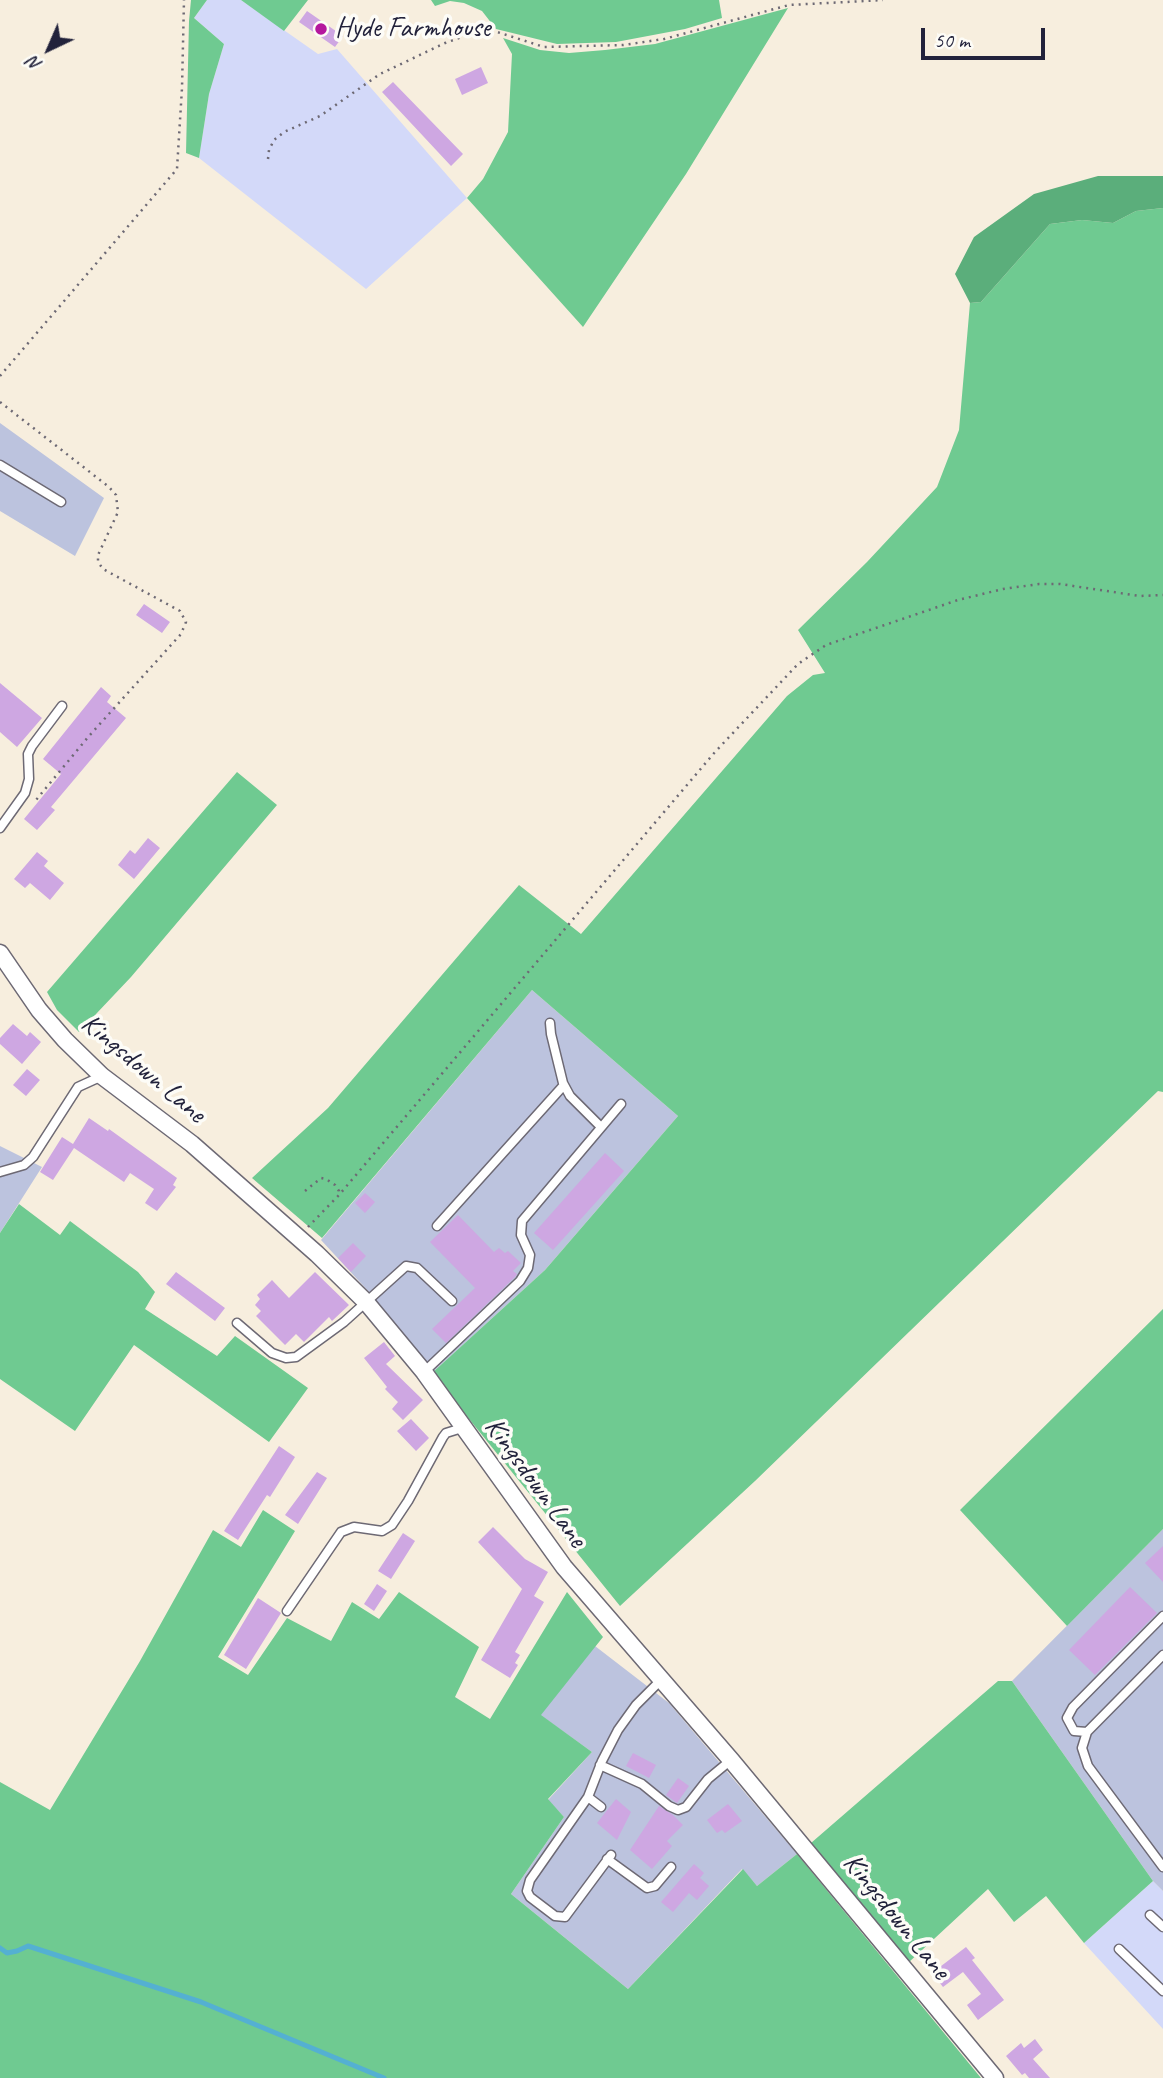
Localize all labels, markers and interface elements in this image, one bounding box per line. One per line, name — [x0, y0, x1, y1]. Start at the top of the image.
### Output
place label: Hyde Farmhouse — [335, 12, 490, 46]
north arrow — [14, 14, 84, 84]
scale bar — [925, 14, 1049, 58]
marker: Hyde Farmhouse — [313, 21, 329, 37]
text: 50 m — [934, 27, 970, 53]
text: N — [22, 51, 47, 77]
street label: Kingsdown Lane — [74, 1007, 212, 1131]
street label: Kingsdown Lane — [477, 1412, 593, 1554]
street label: Kingsdown Lane — [835, 1847, 957, 1987]

